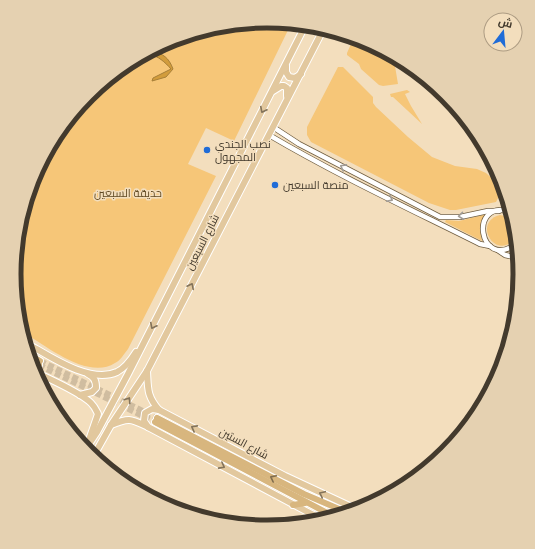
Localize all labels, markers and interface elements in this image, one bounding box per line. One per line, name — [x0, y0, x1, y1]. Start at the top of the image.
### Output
north arrow — [483, 12, 523, 52]
text: ش — [497, 15, 514, 31]
one-way arrow — [260, 106, 268, 113]
place label: نصب الجندي المجهول — [215, 138, 271, 164]
marker: نصب الجندي المجهول — [202, 145, 212, 155]
one-way arrow — [340, 164, 347, 172]
place label: منصة السبعين — [283, 179, 349, 192]
marker: منصة السبعين — [270, 180, 280, 190]
park label: حديقة السبعين — [94, 187, 162, 200]
one-way arrow — [386, 194, 394, 201]
one-way arrow — [458, 211, 464, 220]
street label: شارع السبعين — [183, 212, 223, 273]
one-way arrow — [186, 283, 194, 290]
one-way arrow — [150, 322, 158, 329]
one-way arrow — [123, 397, 131, 404]
one-way arrow — [191, 425, 198, 433]
street label: شارع الستين — [217, 425, 271, 463]
one-way arrow — [217, 462, 225, 469]
one-way arrow — [269, 475, 277, 483]
one-way arrow — [319, 491, 326, 499]

